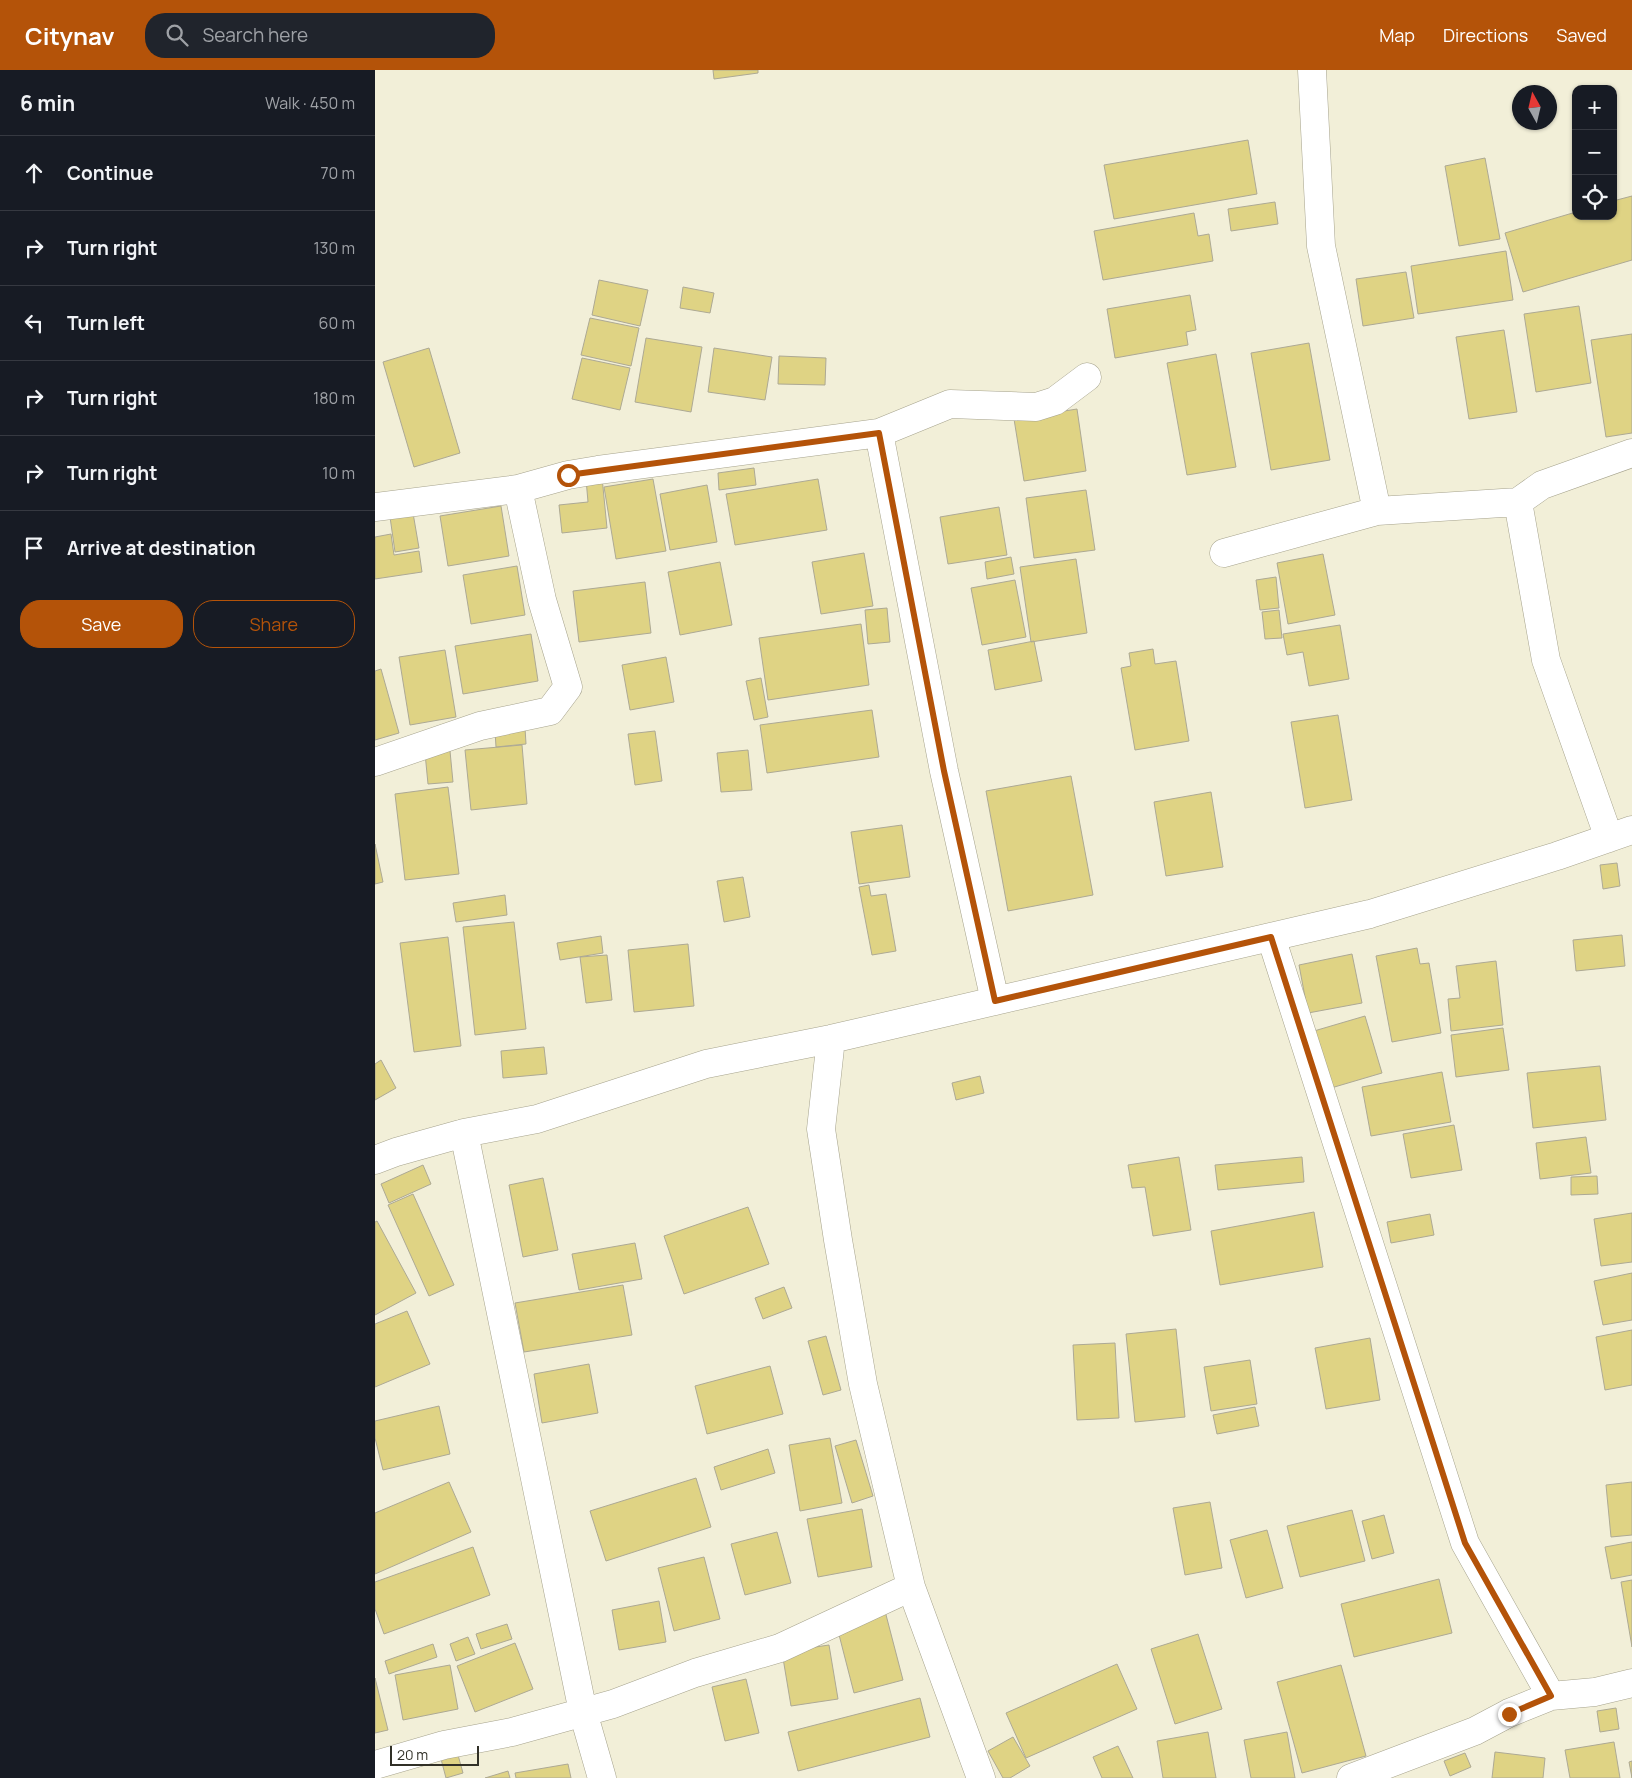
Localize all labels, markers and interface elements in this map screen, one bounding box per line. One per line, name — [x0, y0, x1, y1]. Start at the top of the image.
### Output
search box — [145, 13, 495, 58]
text: Citynav — [25, 19, 115, 52]
icon: search — [163, 21, 191, 49]
text: Search here — [203, 22, 308, 48]
text: Map — [1379, 23, 1415, 47]
text: Directions — [1443, 23, 1528, 47]
text: Saved — [1556, 23, 1607, 47]
north arrow — [1512, 85, 1557, 130]
map controls — [1572, 85, 1617, 220]
button: + — [1572, 85, 1617, 130]
text: 6 min — [20, 89, 75, 117]
text: Walk · 450 m — [265, 92, 355, 114]
button: − — [1572, 130, 1617, 175]
icon: ahead — [20, 159, 48, 187]
text: Continue — [67, 160, 153, 186]
text: 70 m — [320, 162, 355, 184]
button: locate — [1572, 175, 1617, 220]
icon: right — [20, 234, 48, 262]
text: Turn right — [67, 235, 157, 261]
text: 130 m — [313, 237, 355, 259]
icon: left — [20, 309, 48, 337]
text: Turn left — [67, 310, 145, 336]
text: 60 m — [319, 312, 355, 334]
icon: right — [20, 384, 48, 412]
text: Turn right — [67, 385, 157, 411]
text: 180 m — [313, 387, 355, 409]
icon: right — [20, 459, 48, 487]
text: Turn right — [67, 460, 157, 486]
text: 10 m — [322, 462, 355, 484]
route start — [557, 464, 580, 487]
icon: arrive — [20, 534, 48, 562]
text: Arrive at destination — [67, 535, 256, 561]
button: Save — [20, 600, 183, 648]
button: Share — [193, 600, 355, 648]
route end — [1498, 1703, 1521, 1726]
scale bar — [390, 1743, 479, 1766]
text: 20 m — [397, 1745, 428, 1764]

